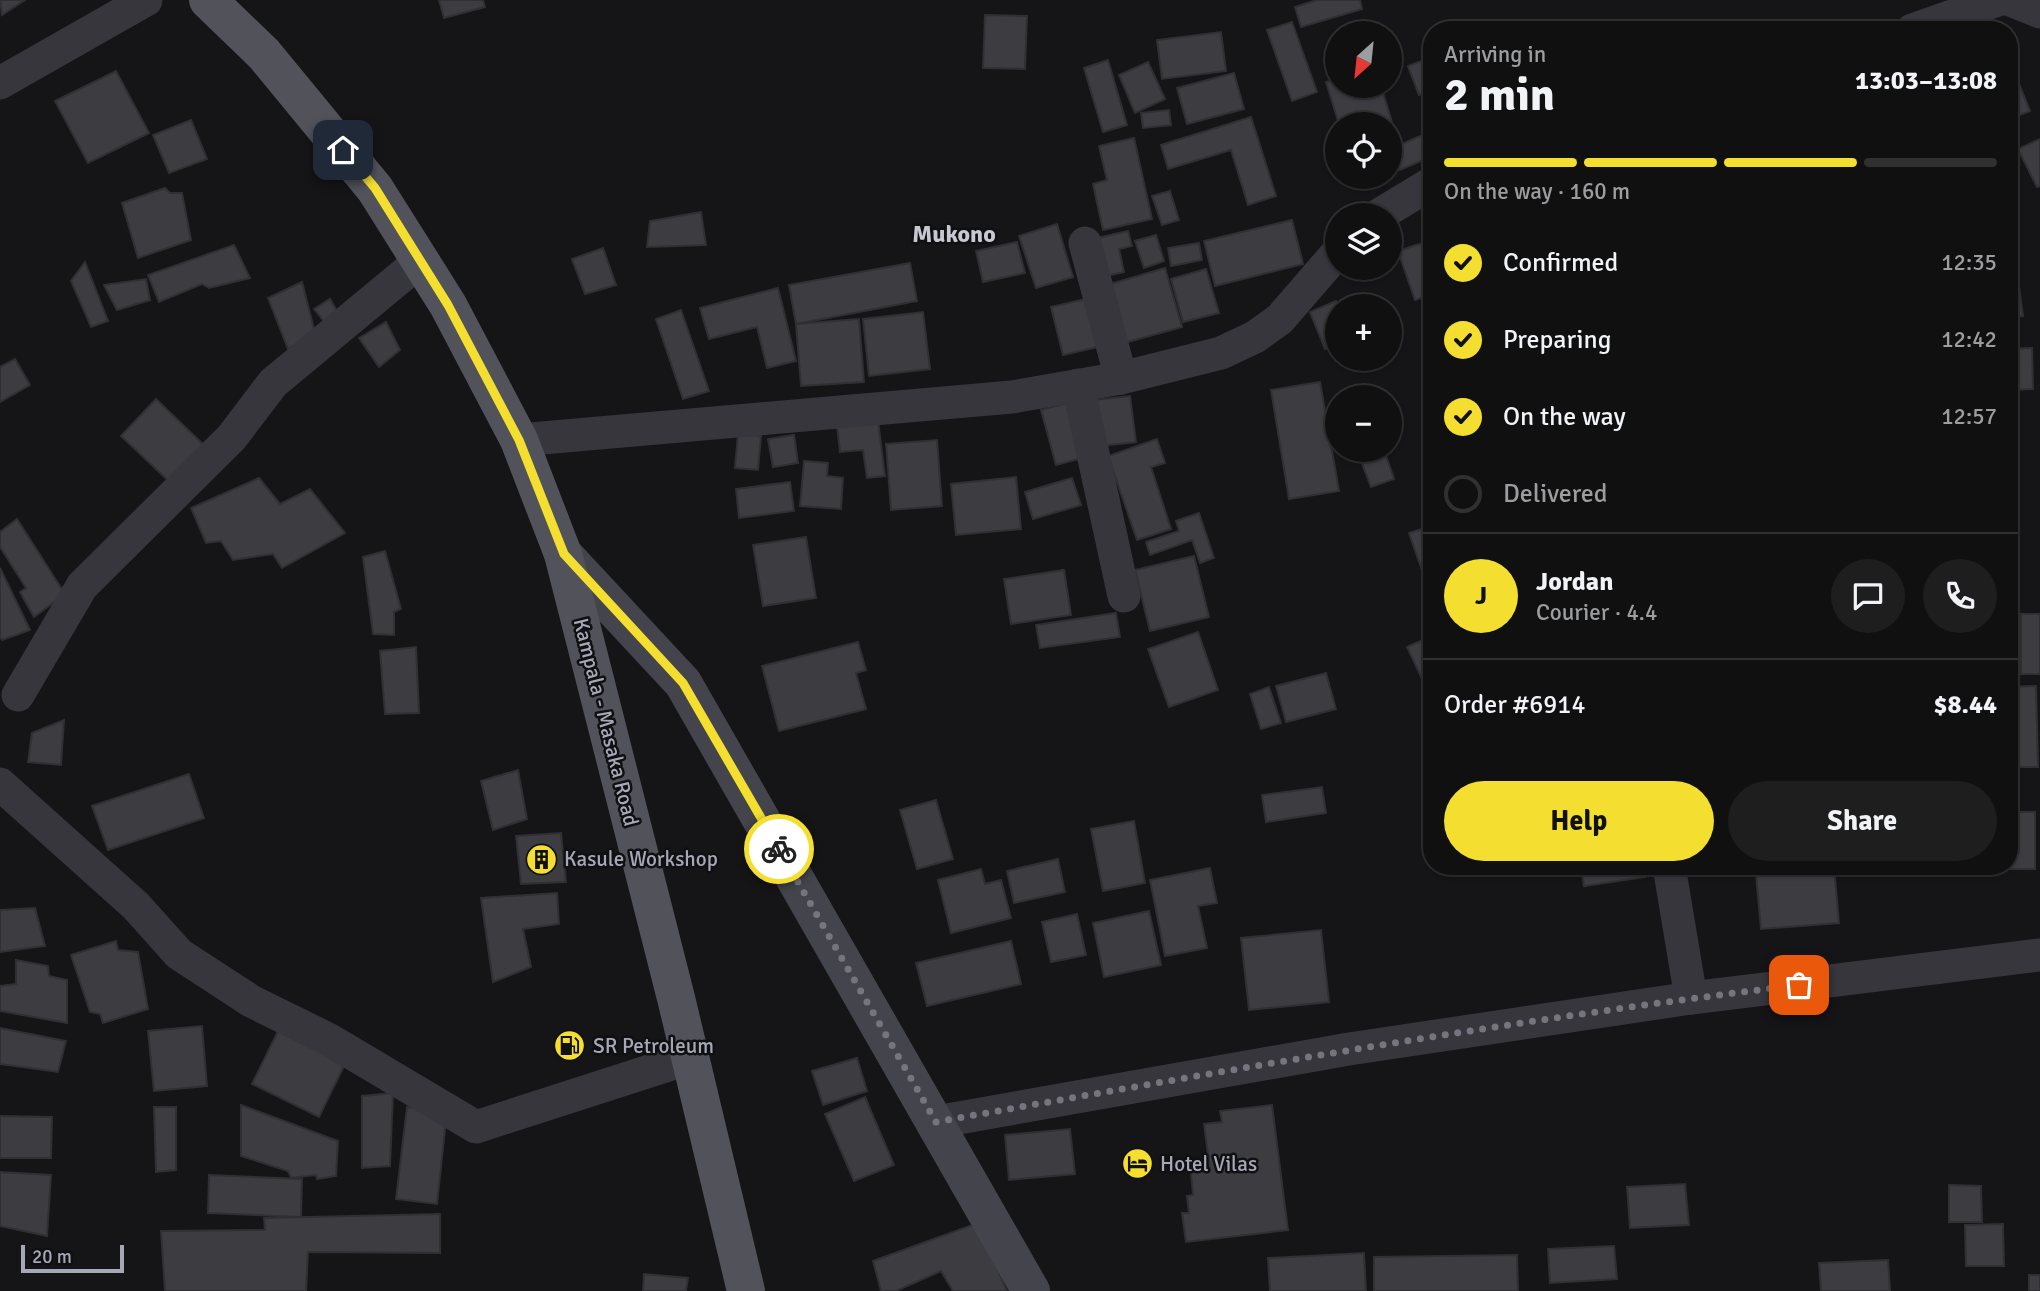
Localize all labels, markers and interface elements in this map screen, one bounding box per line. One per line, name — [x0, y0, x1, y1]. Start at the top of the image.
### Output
north arrow — [1325, 21, 1402, 98]
map controls — [1325, 21, 1402, 462]
text: Arriving in — [1444, 40, 1546, 69]
text: 13:03–13:08 — [1855, 65, 1997, 97]
text: 2 min — [1444, 67, 1555, 123]
button: locate — [1325, 112, 1402, 189]
pin — [313, 120, 373, 180]
icon: home — [324, 131, 362, 169]
text: On the way · 160 m — [1444, 177, 1630, 206]
button: layers — [1325, 203, 1402, 280]
district label: Mukono — [912, 219, 996, 249]
icon: check — [1444, 244, 1482, 282]
text: Confirmed — [1503, 247, 1618, 279]
text: 12:35 — [1941, 248, 1997, 277]
button: + — [1325, 294, 1402, 371]
icon: check — [1444, 321, 1482, 359]
text: Preparing — [1503, 324, 1611, 356]
text: 12:42 — [1941, 325, 1997, 354]
button: − — [1325, 385, 1402, 462]
icon: check — [1444, 398, 1482, 436]
text: On the way — [1503, 401, 1626, 433]
text: 12:57 — [1941, 402, 1997, 431]
text: Delivered — [1503, 478, 1608, 510]
button: chat — [1831, 559, 1905, 633]
button: phone — [1923, 559, 1997, 633]
text: Jordan — [1536, 566, 1613, 598]
text: J — [1475, 580, 1487, 612]
text: Courier · 4.4 — [1536, 598, 1657, 627]
street label: Kampala - Masaka Road — [568, 615, 644, 829]
text: Order #6914 — [1444, 689, 1585, 721]
text: $8.44 — [1933, 689, 1997, 721]
button: Help — [1444, 781, 1714, 861]
button: Share — [1728, 781, 1997, 861]
courier — [744, 814, 814, 884]
icon: bike — [760, 830, 798, 868]
building icon: Kasule Workshop — [524, 842, 558, 876]
place label: Kasule Workshop — [564, 846, 718, 872]
pin — [1769, 955, 1829, 1015]
icon: bag — [1780, 966, 1818, 1004]
fuel station icon: SR Petroleum — [553, 1029, 587, 1063]
place label: SR Petroleum — [593, 1033, 714, 1059]
hotel icon: Hotel Vilas — [1120, 1147, 1154, 1181]
place label: Hotel Vilas — [1160, 1151, 1257, 1177]
scale bar — [21, 1242, 124, 1274]
text: 20 m — [32, 1245, 72, 1269]

